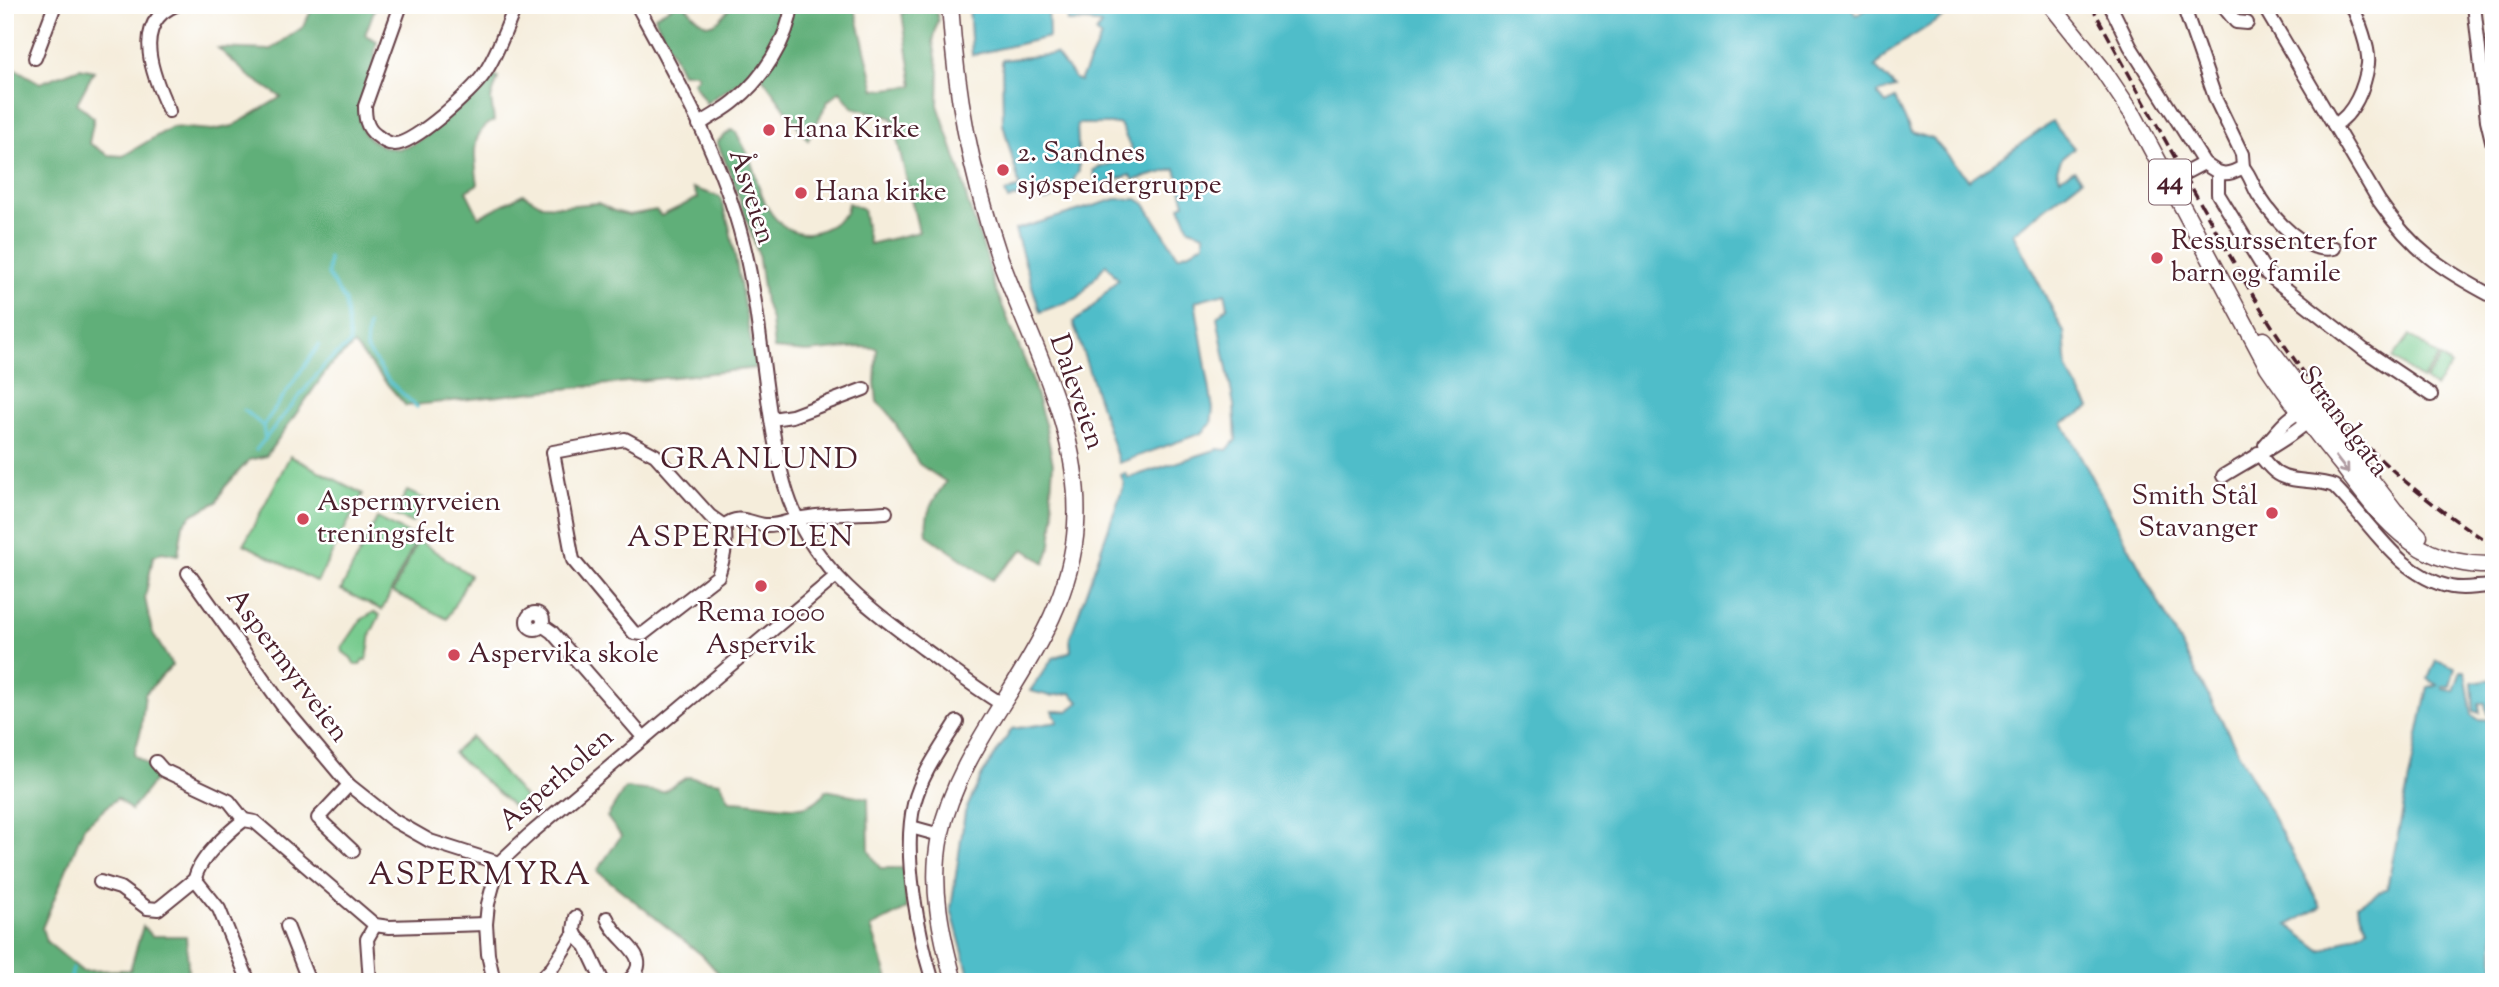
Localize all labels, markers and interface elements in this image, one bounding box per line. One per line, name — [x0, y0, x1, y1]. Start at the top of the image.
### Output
place label: Hana Kirke — [783, 110, 920, 150]
marker: Hana Kirke — [761, 122, 777, 138]
place label: 2. Sandnes sjøspeidergruppe — [1017, 134, 1222, 206]
street label: Åsveien — [717, 144, 785, 250]
road number: 44 — [2149, 160, 2191, 204]
marker: 2. Sandnes sjøspeidergruppe — [995, 162, 1011, 178]
place label: Hana kirke — [815, 173, 947, 213]
marker: Hana kirke — [793, 185, 809, 201]
place label: Ressurssenter for barn og famile — [2171, 222, 2378, 294]
marker: Ressurssenter for barn og famile — [2149, 250, 2165, 266]
street label: Daleveien — [1038, 329, 1114, 455]
street label: Strandgata — [2288, 358, 2398, 486]
district label: GRANLUND — [660, 439, 860, 482]
one-way arrow — [2334, 456, 2349, 474]
place label: Smith Stål Stavanger — [2131, 477, 2258, 549]
place label: Aspermyrveien treningsfelt — [317, 483, 501, 555]
marker: Smith Stål Stavanger — [2264, 505, 2280, 521]
marker: Aspermyrveien treningsfelt — [295, 511, 311, 527]
district label: ASPERHOLEN — [627, 517, 855, 560]
marker: Rema 1000 Aspervik — [753, 578, 769, 594]
street label: Aspermyrveien — [216, 581, 358, 751]
place label: Rema 1000 Aspervik — [697, 594, 825, 666]
place label: Aspervika skole — [468, 635, 659, 675]
marker: Aspervika skole — [446, 647, 462, 663]
street label: Asperholen — [491, 719, 623, 841]
district label: ASPERMYRA — [368, 853, 592, 899]

